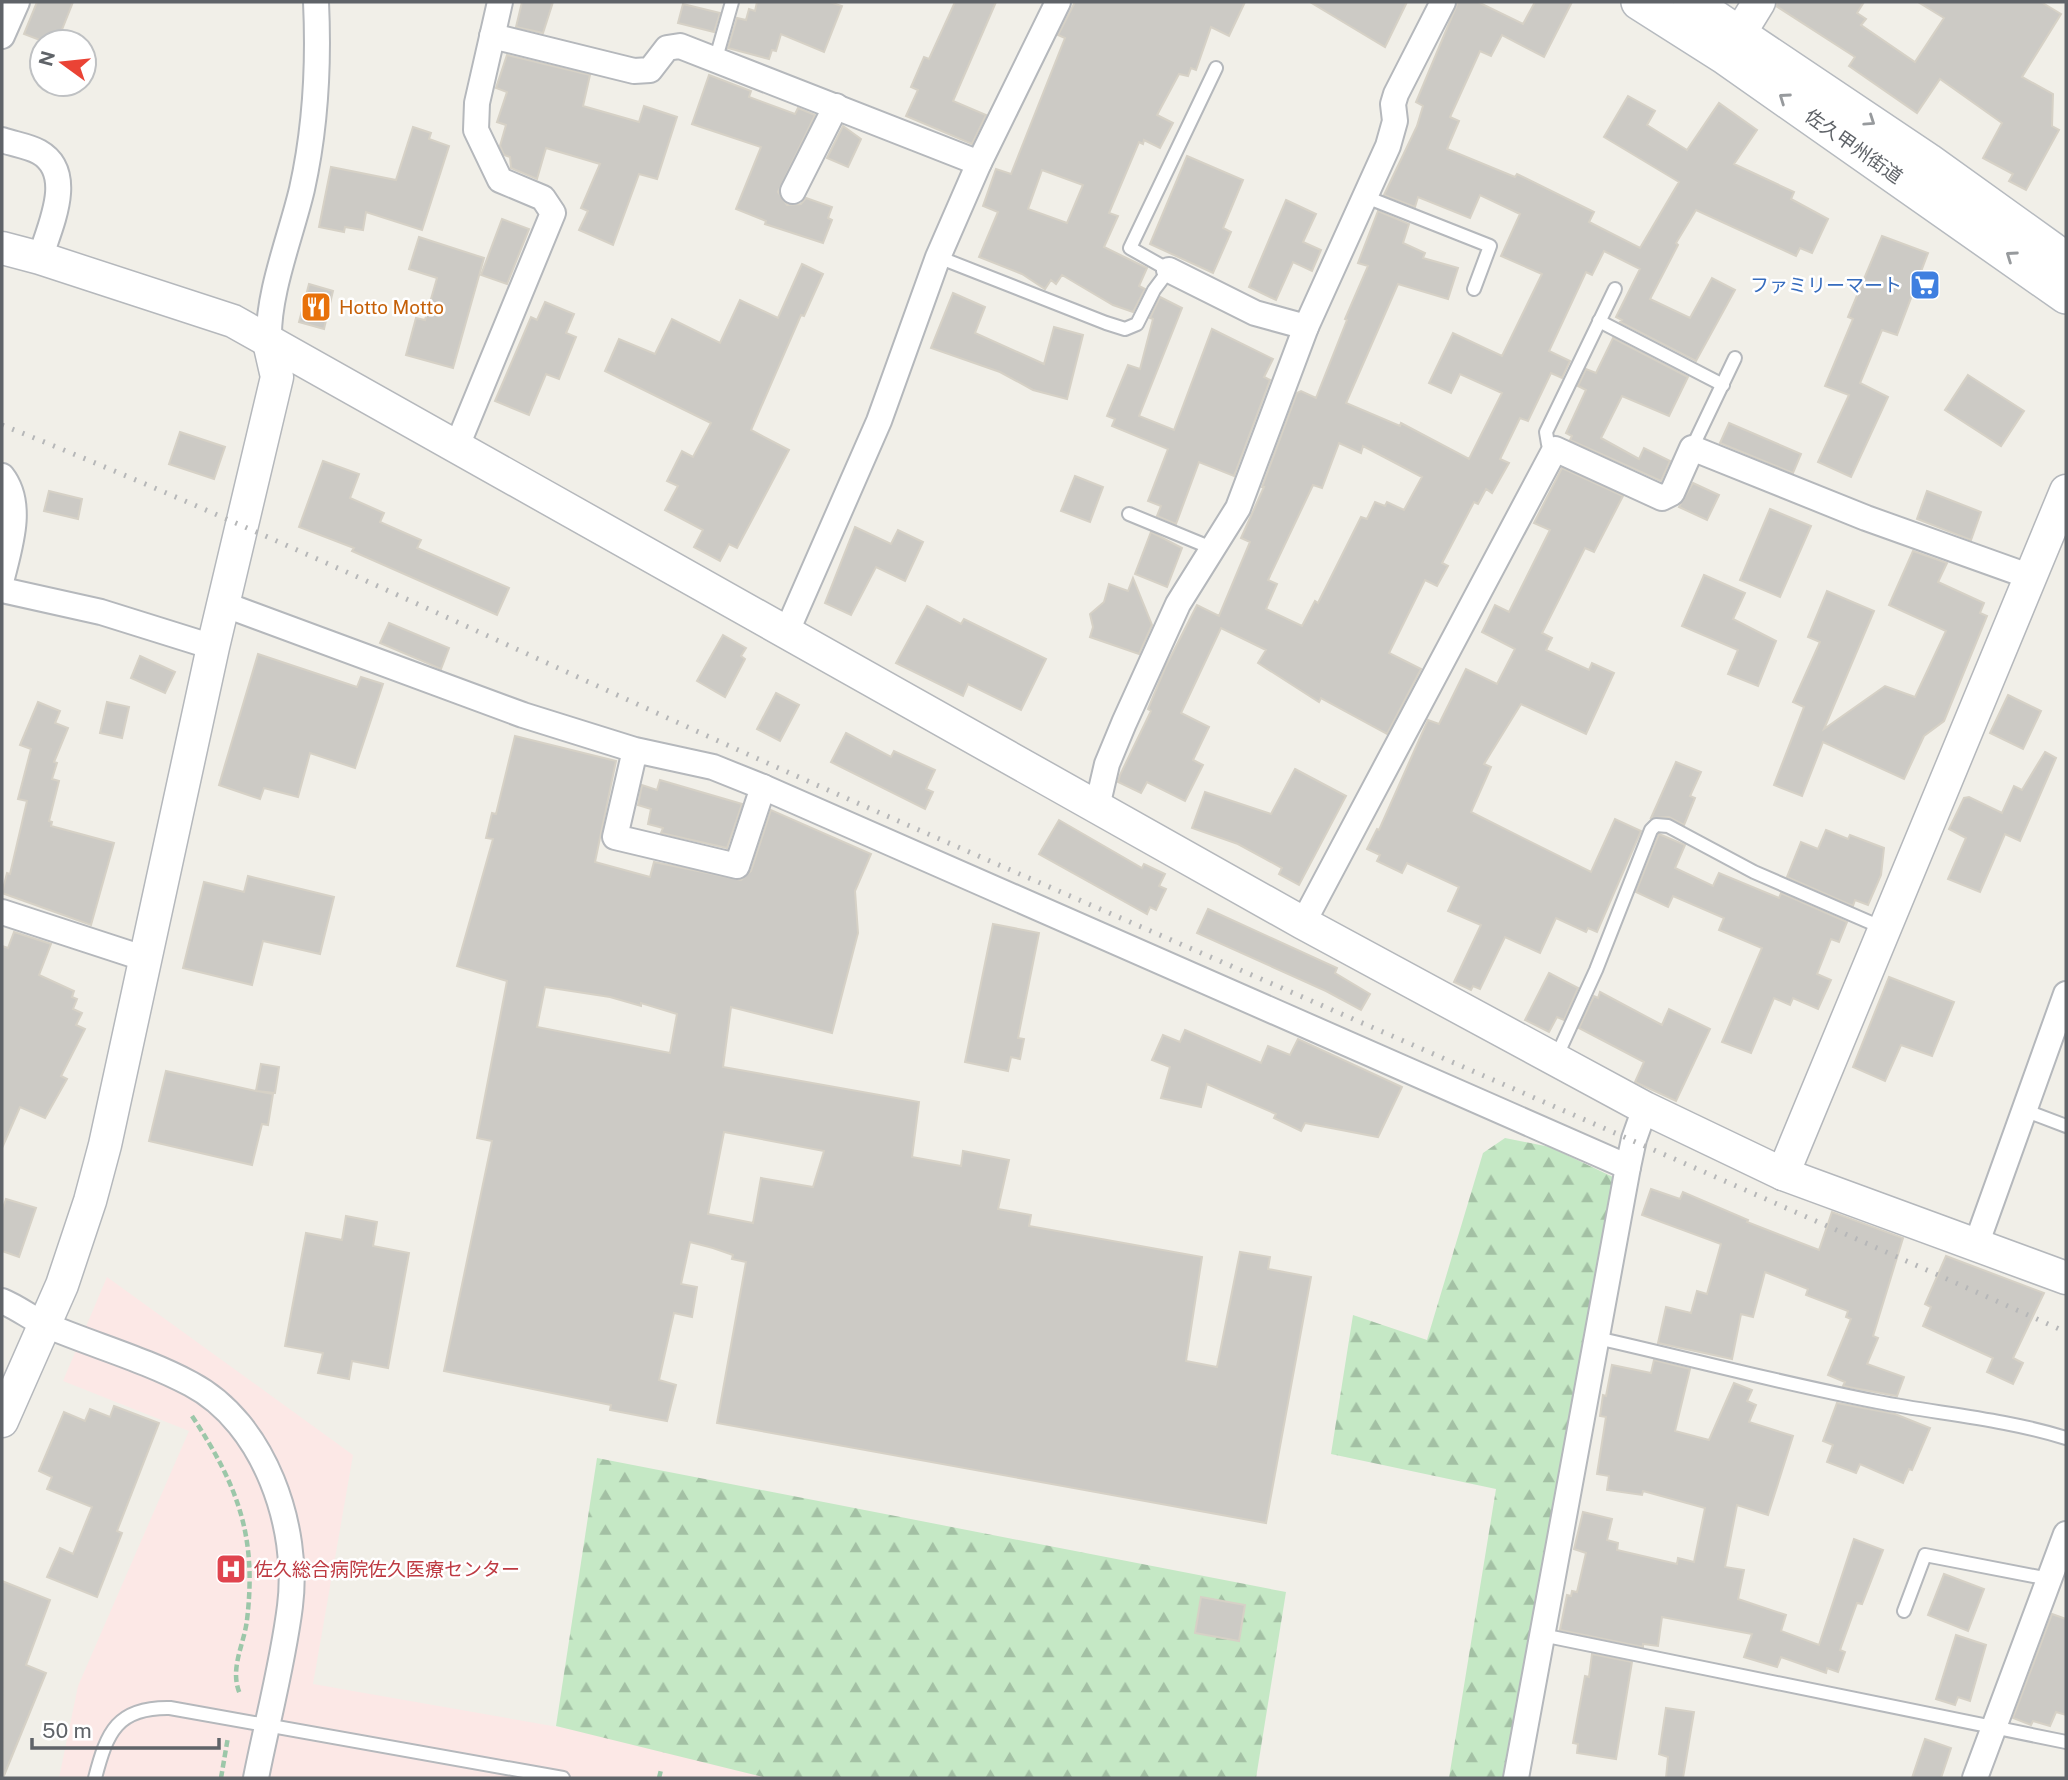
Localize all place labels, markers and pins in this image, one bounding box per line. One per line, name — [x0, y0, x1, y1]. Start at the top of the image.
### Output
supermarket icon: ファミリーマート — [1908, 268, 1942, 302]
place label: ファミリーマート — [1750, 274, 1902, 296]
restaurant icon: Hotto Motto — [299, 290, 333, 324]
place label: Hotto Motto — [339, 296, 444, 318]
hospital icon: 佐久総合病院佐久医療センター — [214, 1552, 248, 1586]
place label: 佐久総合病院佐久医療センター — [254, 1558, 520, 1580]

